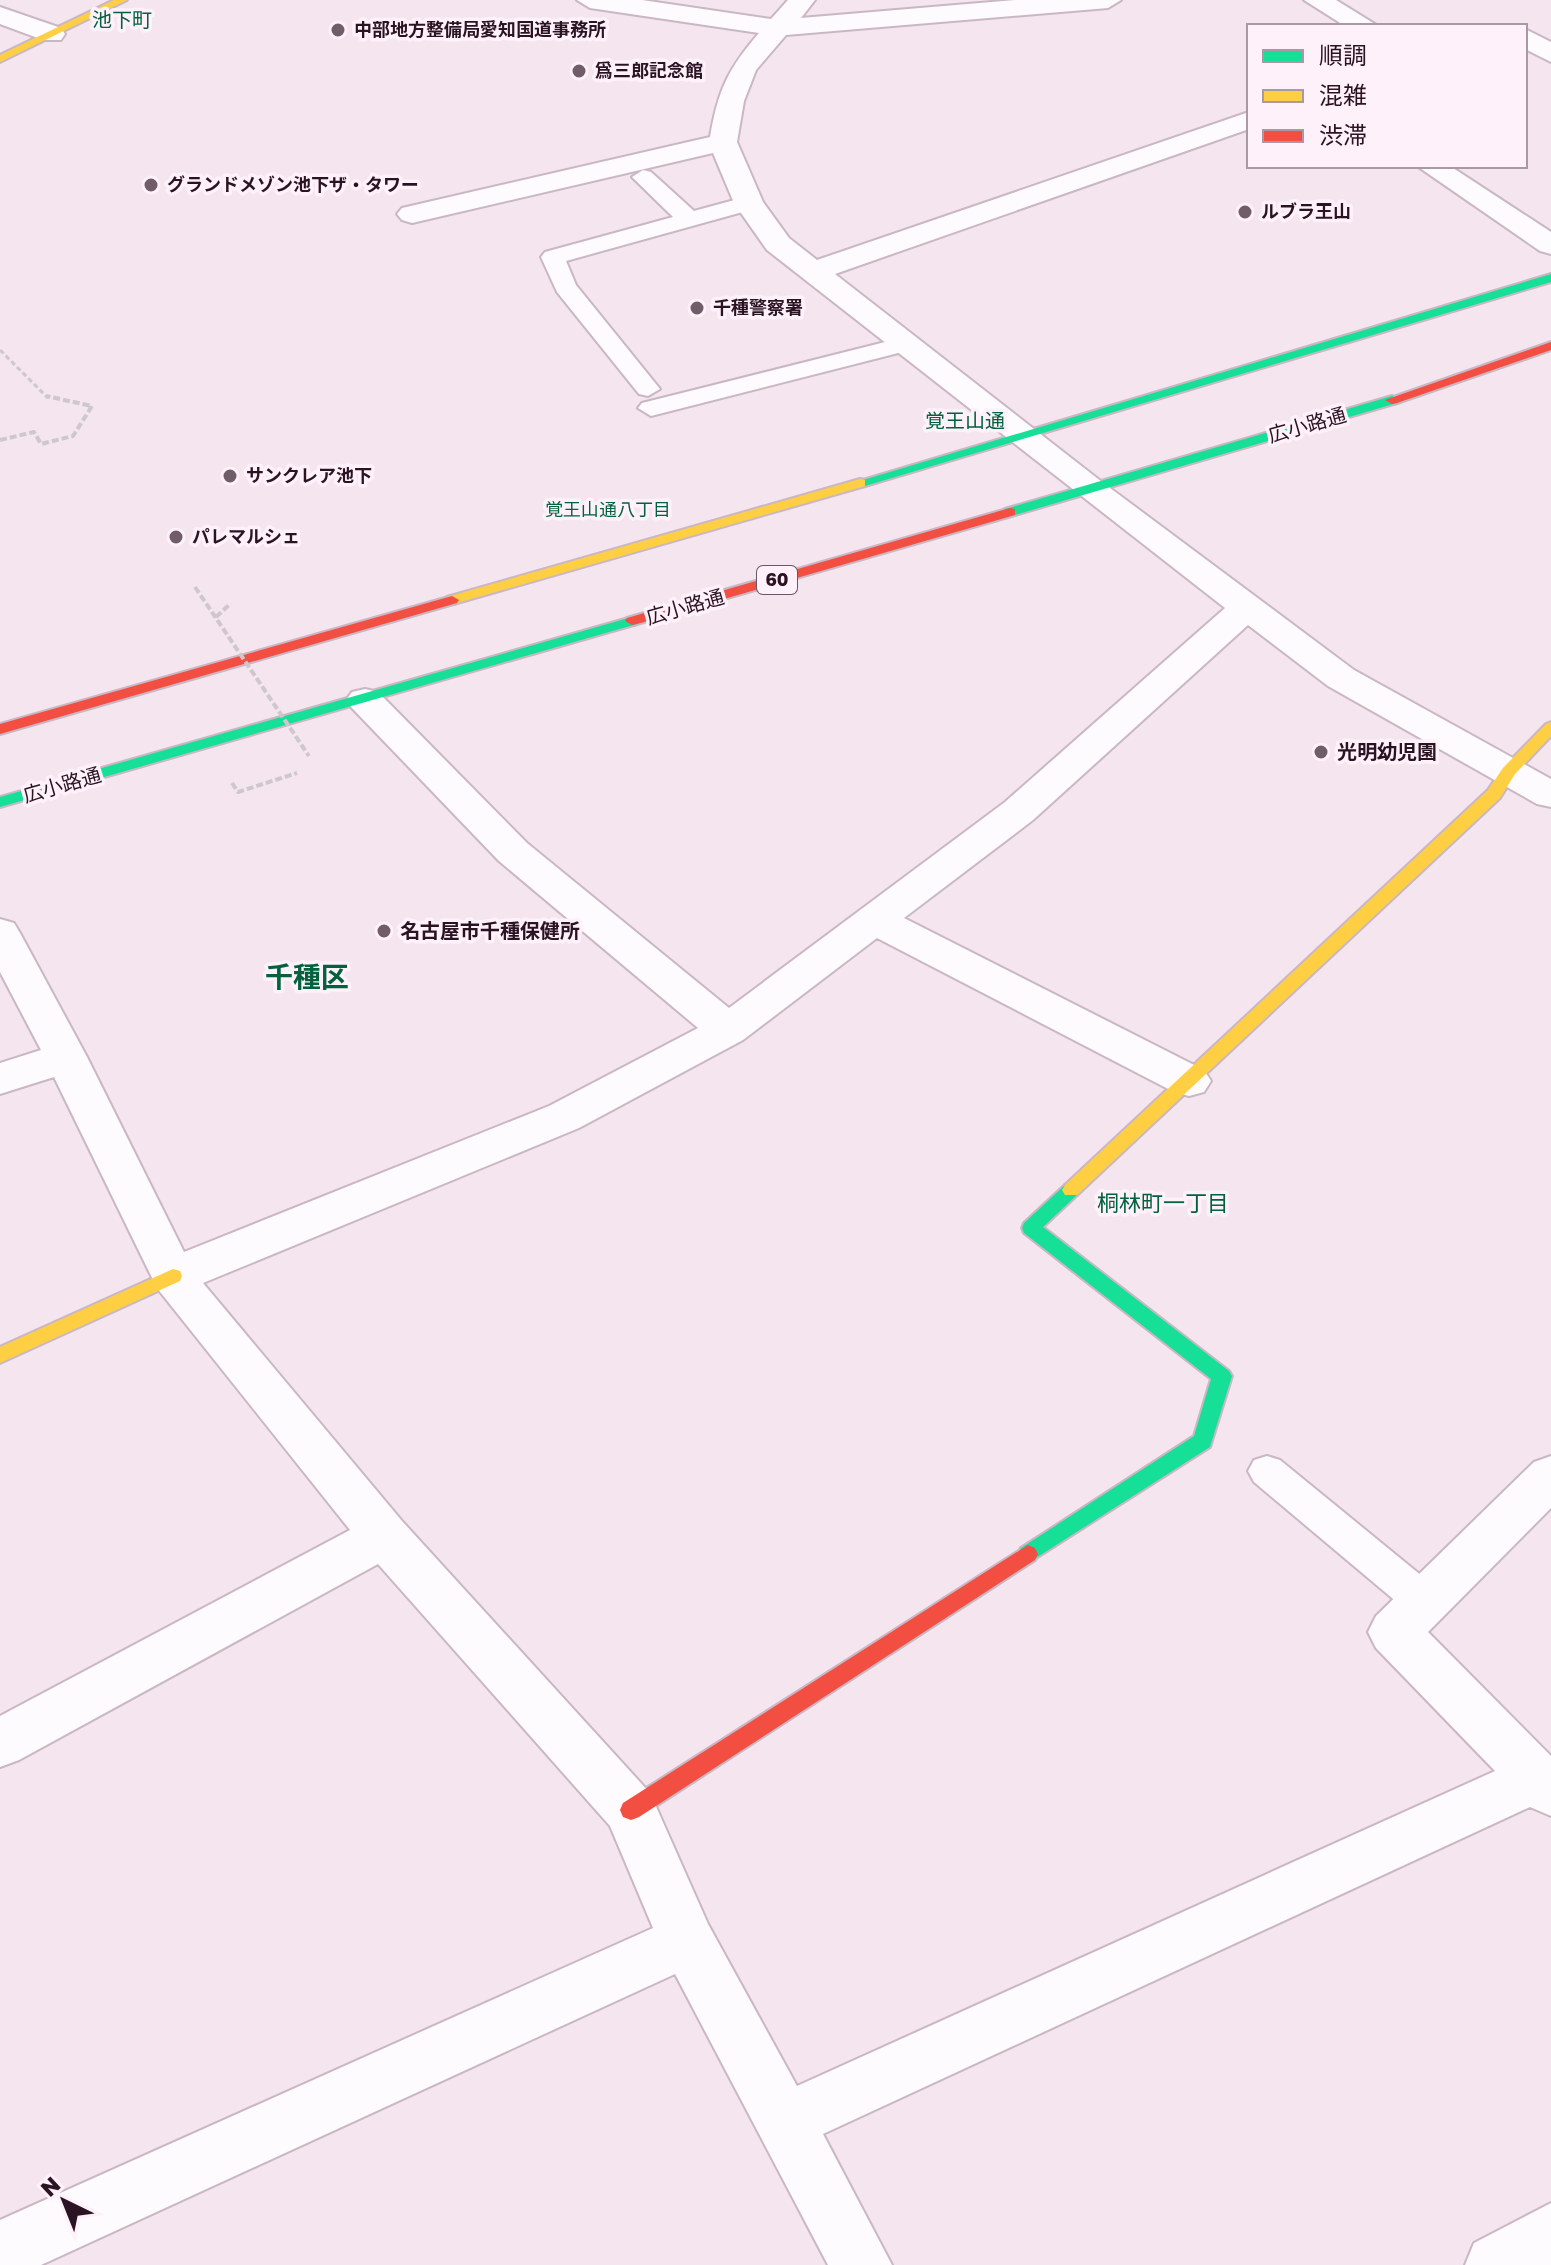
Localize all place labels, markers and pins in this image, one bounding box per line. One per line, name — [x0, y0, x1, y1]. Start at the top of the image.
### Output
place label: 中部地方整備局愛知国道事務所 — [354, 18, 606, 40]
marker: 中部地方整備局愛知国道事務所 — [329, 21, 347, 39]
place label: 爲三郎記念館 — [595, 59, 703, 81]
marker: 爲三郎記念館 — [570, 62, 588, 80]
place label: グランドメゾン池下ザ・タワー — [167, 173, 419, 195]
marker: グランドメゾン池下ザ・タワー — [142, 176, 160, 194]
place label: ルブラ王山 — [1261, 200, 1351, 222]
marker: ルブラ王山 — [1236, 203, 1254, 221]
place label: 千種警察署 — [713, 296, 803, 318]
marker: 千種警察署 — [688, 299, 706, 317]
place label: サンクレア池下 — [246, 464, 372, 486]
marker: サンクレア池下 — [221, 467, 239, 485]
place label: パレマルシェ — [192, 525, 300, 547]
marker: パレマルシェ — [167, 528, 185, 546]
place label: 光明幼児園 — [1337, 739, 1437, 763]
marker: 光明幼児園 — [1312, 743, 1330, 761]
place label: 名古屋市千種保健所 — [400, 918, 580, 942]
marker: 名古屋市千種保健所 — [375, 922, 393, 940]

